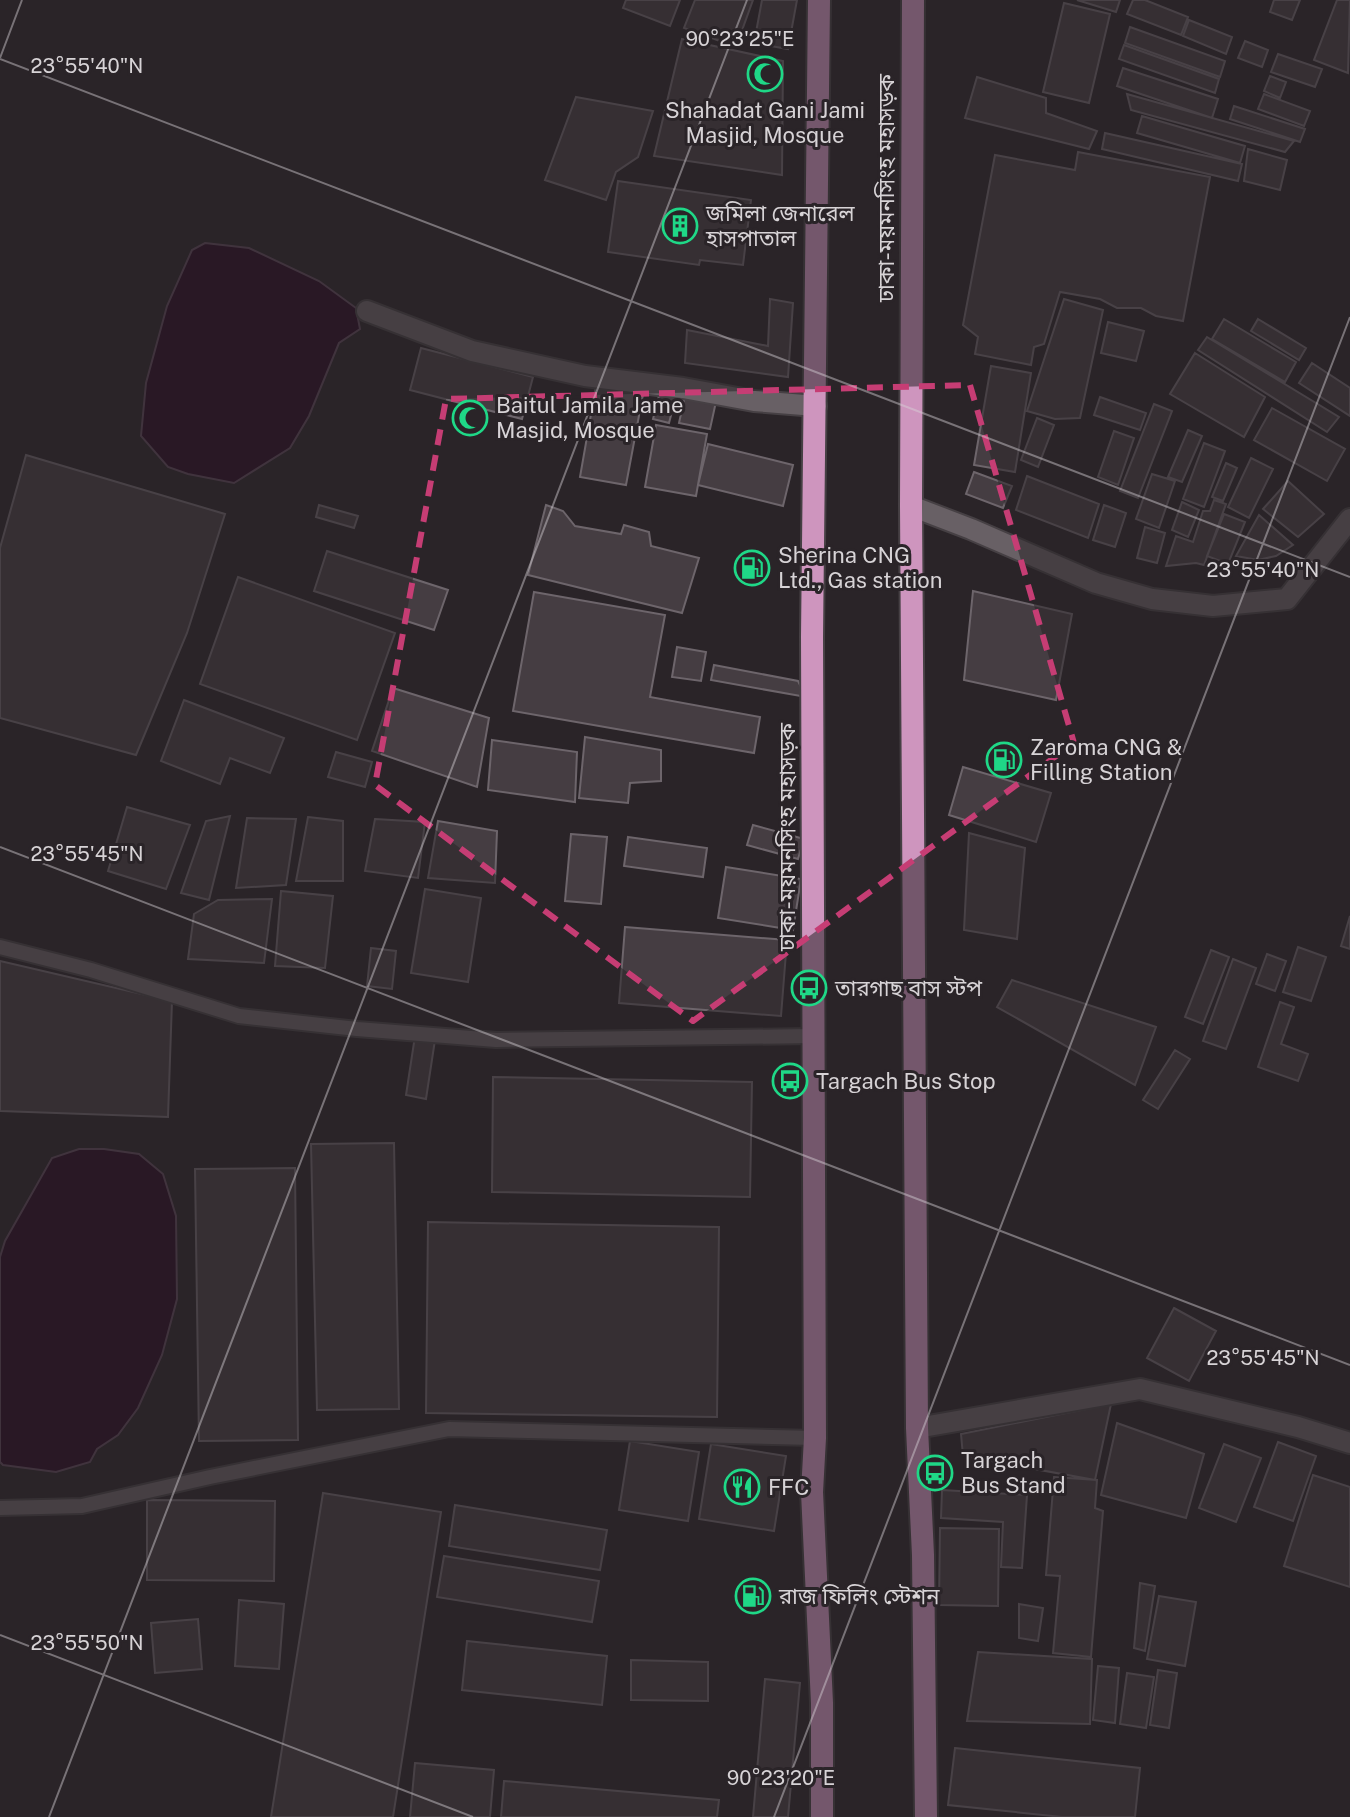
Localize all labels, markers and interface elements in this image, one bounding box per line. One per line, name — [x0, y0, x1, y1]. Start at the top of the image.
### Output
text: 90°23'25"E — [686, 27, 795, 51]
text: 23°55'40"N — [31, 54, 143, 78]
mosque icon: Shahadat Gani Jami Masjid, Mosque — [746, 55, 784, 93]
street label: ঢাকা-ময়মনসিংহ মহাসড়ক — [873, 74, 899, 303]
place label: Shahadat Gani Jami Masjid, Mosque — [665, 97, 865, 148]
place label: জমিলা জেনারেল হাসপাতাল — [705, 200, 856, 251]
building icon: জমিলা জেনারেল হাসপাতাল — [661, 207, 699, 245]
place label: Baitul Jamila Jame Masjid, Mosque — [496, 392, 683, 443]
mosque icon: Baitul Jamila Jame Masjid, Mosque — [451, 399, 489, 437]
place label: Sherina CNG Ltd., Gas station — [778, 542, 942, 593]
fuel station icon: Sherina CNG Ltd., Gas station — [733, 549, 771, 587]
text: 23°55'40"N — [1207, 558, 1319, 582]
street label: ঢাকা-ময়মনসিংহ মহাসড়ক — [774, 723, 800, 952]
place label: Zaroma CNG & Filling Station — [1030, 734, 1182, 785]
fuel station icon: Zaroma CNG & Filling Station — [985, 741, 1023, 779]
text: 23°55'45"N — [30, 842, 144, 866]
bus stop icon: তারগাছ বাস স্টপ — [790, 969, 828, 1007]
place label: তারগাছ বাস স্টপ — [834, 975, 982, 1001]
bus stop icon: Targach Bus Stop — [771, 1062, 809, 1100]
place label: Targach Bus Stop — [816, 1068, 996, 1094]
text: 23°55'45"N — [1206, 1346, 1320, 1370]
place label: Targach Bus Stand — [961, 1447, 1066, 1498]
bus stop icon: Targach Bus Stand — [916, 1454, 954, 1492]
restaurant icon: FFC — [723, 1468, 761, 1506]
place label: FFC — [768, 1474, 809, 1500]
fuel station icon: রাজ ফিলিং স্টেশন — [734, 1577, 772, 1615]
place label: রাজ ফিলিং স্টেশন — [778, 1583, 940, 1609]
text: 23°55'50"N — [31, 1631, 144, 1655]
text: 90°23'20"E — [727, 1766, 835, 1790]

